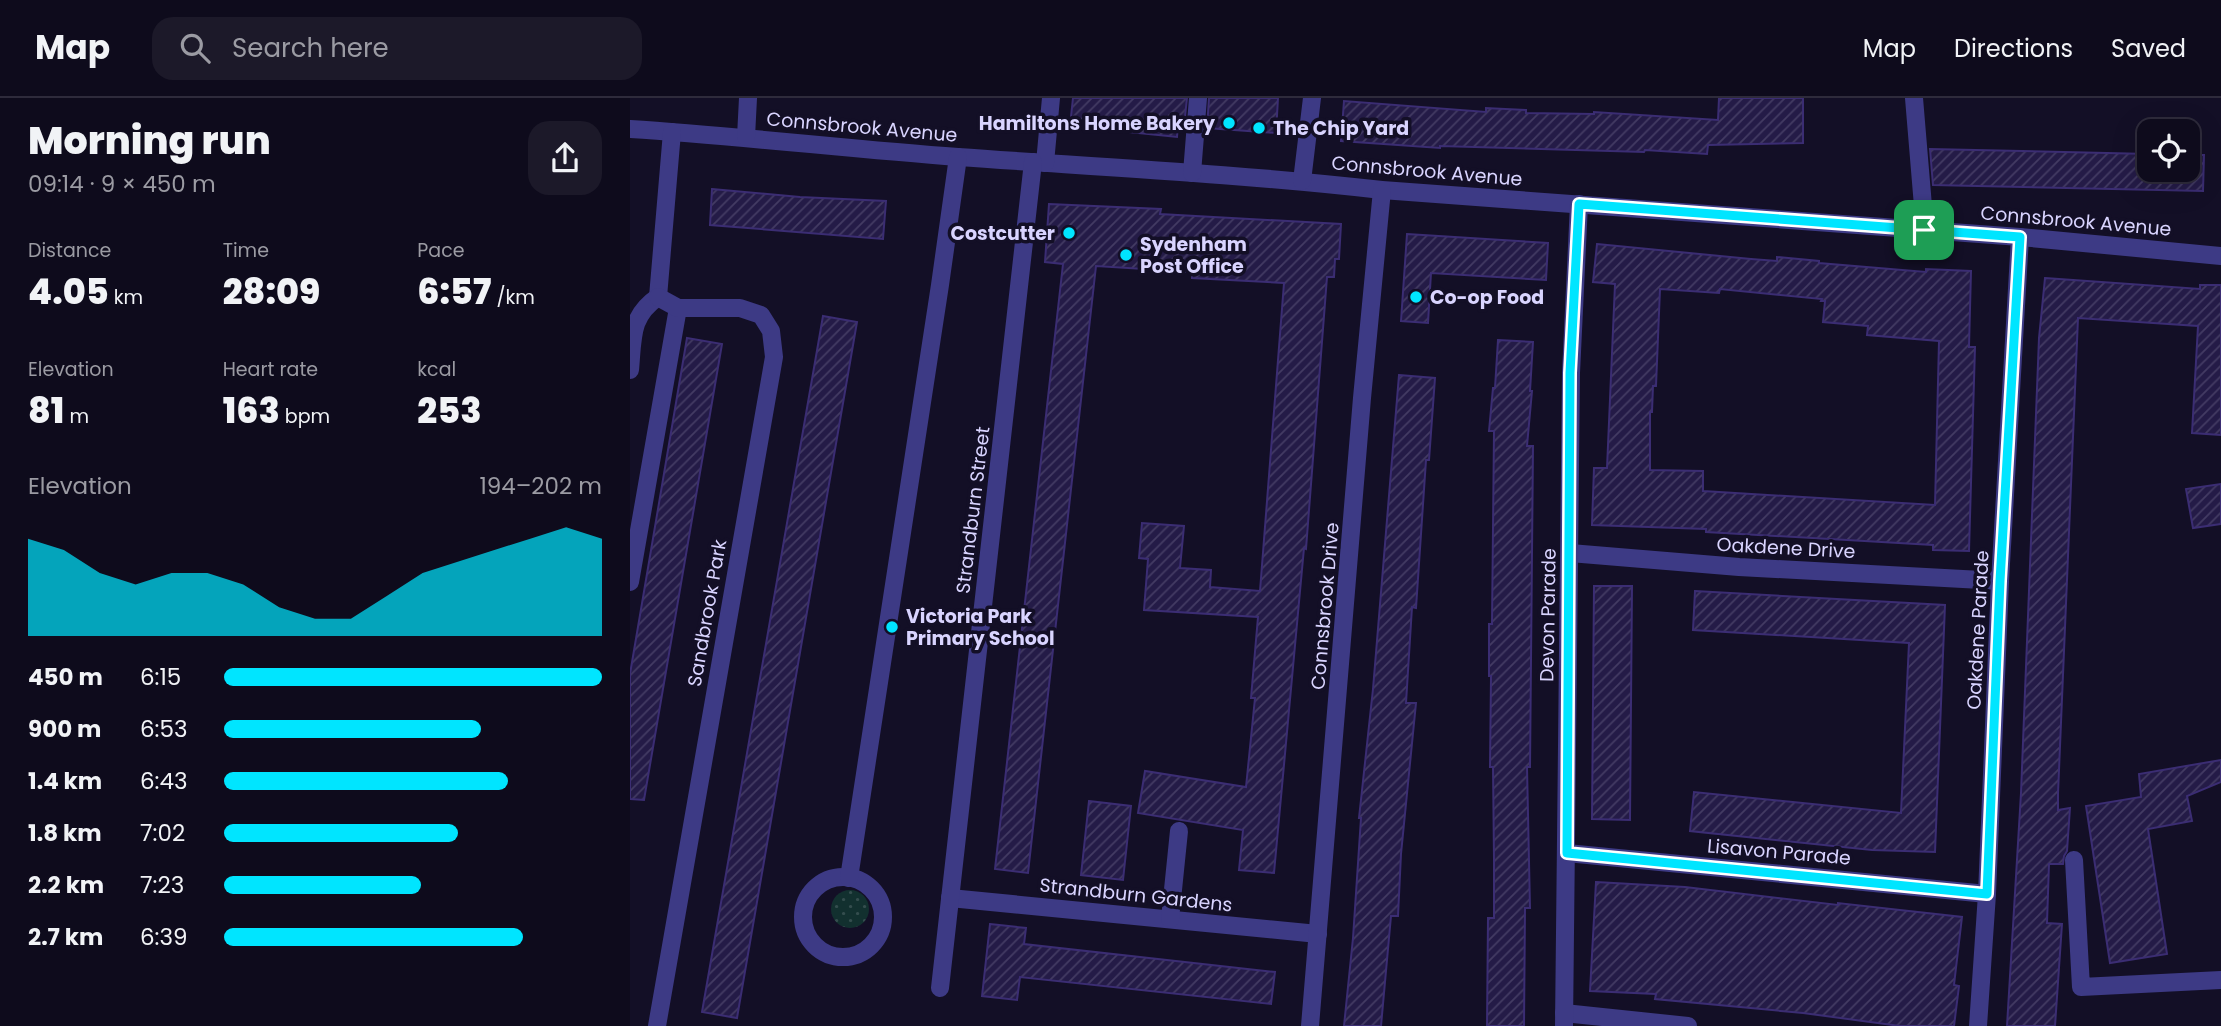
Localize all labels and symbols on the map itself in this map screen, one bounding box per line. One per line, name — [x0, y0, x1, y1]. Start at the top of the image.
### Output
street label: Connsbrook Avenue — [765, 105, 959, 149]
place label: Hamiltons Home Bakery — [979, 110, 1216, 137]
marker: Hamiltons Home Bakery — [1221, 115, 1237, 131]
place label: The Chip Yard — [1273, 115, 1409, 142]
marker: The Chip Yard — [1251, 120, 1267, 136]
street label: Connsbrook Avenue — [1330, 149, 1524, 193]
street label: Connsbrook Avenue — [1979, 199, 2173, 243]
pin — [1894, 200, 1954, 260]
place label: Costcutter — [951, 220, 1055, 247]
marker: Costcutter — [1061, 225, 1077, 241]
place label: Sydenham Post Office — [1140, 231, 1247, 280]
marker: Sydenham Post Office — [1118, 247, 1134, 263]
place label: Co-op Food — [1430, 284, 1544, 311]
marker: Co-op Food — [1408, 289, 1424, 305]
street label: Strandburn Street — [949, 425, 997, 595]
street label: Connsbrook Drive — [1304, 521, 1346, 691]
street label: Oakdene Drive — [1716, 531, 1856, 565]
street label: Sandbrook Park — [681, 537, 733, 689]
street label: Devon Parade — [1533, 548, 1563, 682]
street label: Oakdene Parade — [1960, 550, 1996, 710]
place label: Victoria Park Primary School — [906, 603, 1055, 652]
marker: Victoria Park Primary School — [884, 619, 900, 635]
street label: Lisavon Parade — [1706, 832, 1852, 872]
street label: Strandburn Gardens — [1038, 871, 1234, 919]

